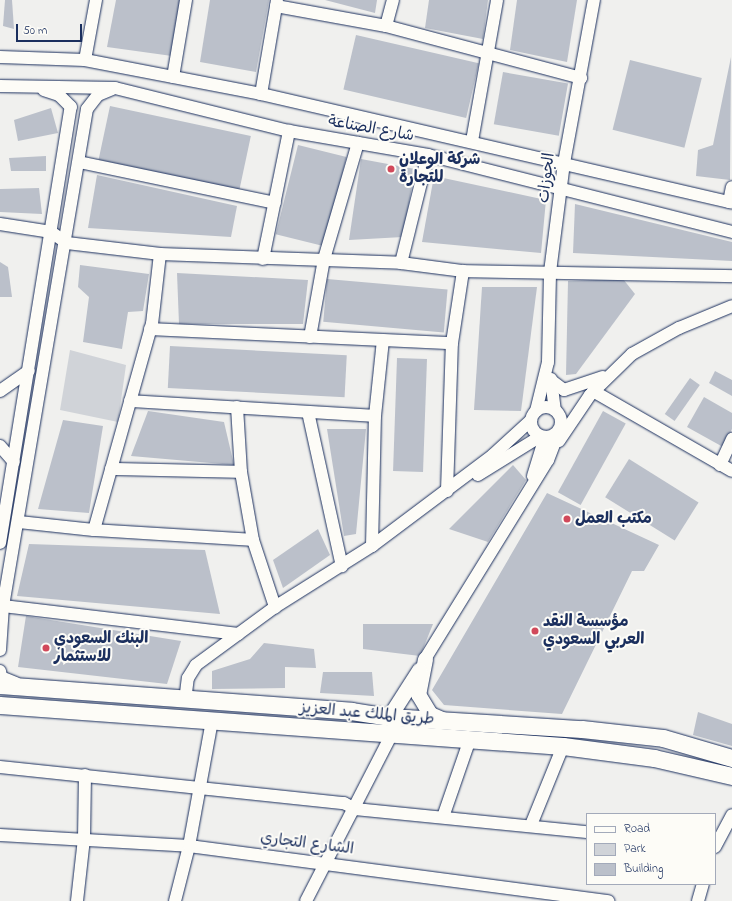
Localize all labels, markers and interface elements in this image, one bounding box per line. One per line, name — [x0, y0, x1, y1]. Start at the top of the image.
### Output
scale bar — [18, 16, 84, 42]
text: 50 m — [23, 22, 47, 40]
street label: شارع الصناعة — [326, 112, 416, 146]
place label: شركة الوعلان للتجارة — [399, 150, 480, 188]
street label: الجوزات — [534, 152, 560, 204]
marker: شركة الوعلان للتجارة — [386, 164, 396, 174]
place label: مكتب العمل — [575, 509, 652, 529]
marker: مكتب العمل — [562, 514, 572, 524]
place label: مؤسسة النقد العربي السعودي — [543, 612, 644, 650]
marker: مؤسسة النقد العربي السعودي — [530, 626, 540, 636]
place label: البنك السعودي للاستثمار — [54, 629, 148, 667]
marker: البنك السعودي للاستثمار — [41, 643, 51, 653]
street label: طريق الملك عبد العزيز — [299, 699, 435, 729]
legend — [586, 813, 716, 885]
text: Road — [624, 820, 650, 838]
street label: الشارع التجاري — [259, 829, 355, 859]
text: Park — [624, 840, 646, 858]
text: Building — [624, 860, 663, 878]

